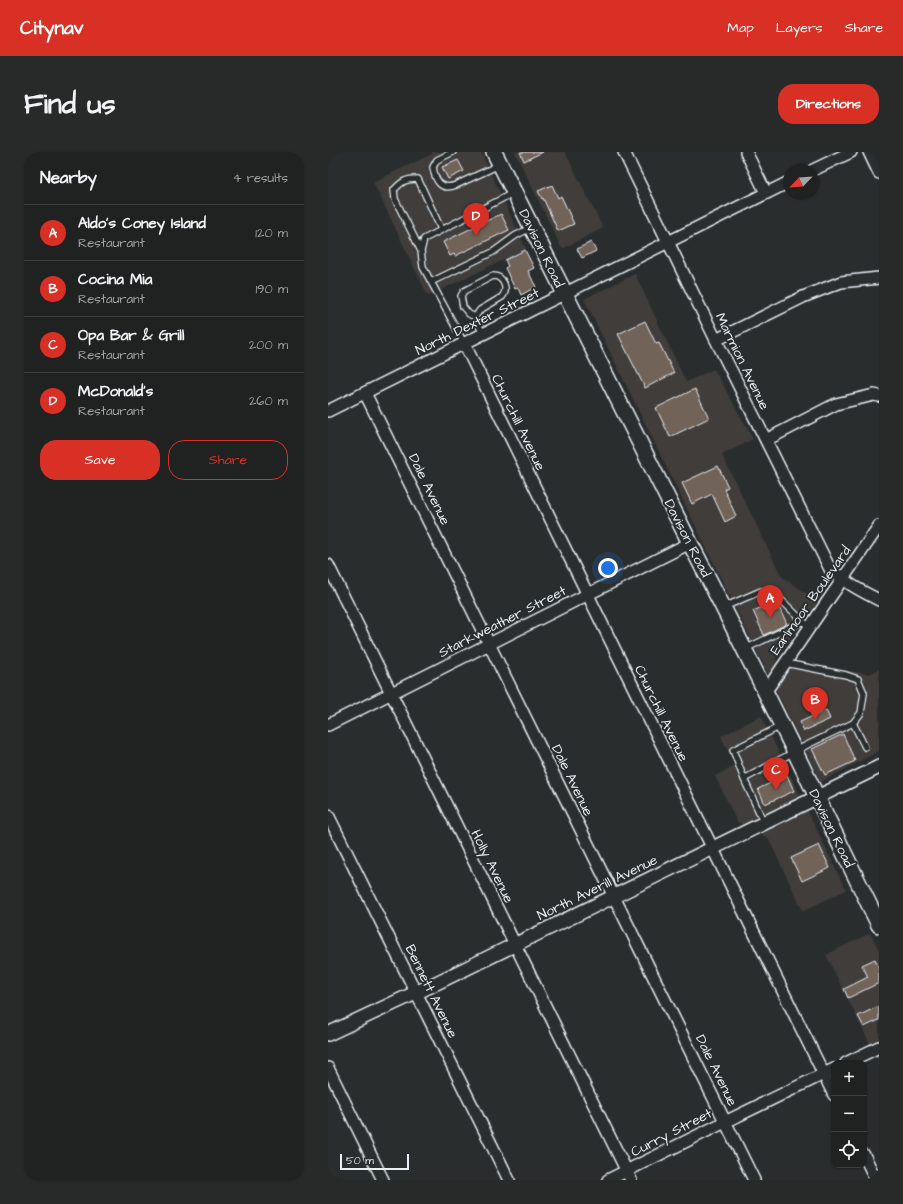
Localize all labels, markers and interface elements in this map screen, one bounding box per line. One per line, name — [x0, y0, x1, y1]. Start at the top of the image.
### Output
text: Citynav — [20, 15, 83, 42]
text: Map — [727, 18, 754, 38]
text: Layers — [776, 18, 823, 38]
text: Share — [845, 18, 883, 38]
button: Directions — [778, 84, 879, 124]
text: Find us — [24, 85, 115, 124]
north arrow — [783, 164, 819, 200]
text: Nearby — [40, 166, 97, 190]
text: 4 results — [233, 169, 288, 187]
pin: D — [463, 203, 489, 236]
street label: Davison Road — [513, 206, 569, 291]
text: Aldo's Coney Island — [78, 213, 206, 234]
text: A — [49, 224, 57, 242]
text: 120 m — [255, 224, 288, 242]
text: Restaurant — [78, 234, 145, 252]
text: Cocina Mia — [78, 269, 152, 290]
text: B — [48, 280, 58, 298]
text: 190 m — [255, 280, 288, 298]
street label: North Dexter Street — [412, 283, 543, 361]
text: Restaurant — [78, 290, 145, 308]
street label: Marmion Avenue — [710, 310, 774, 414]
text: Opa Bar & Grill — [78, 325, 184, 346]
text: C — [48, 336, 58, 354]
text: 200 m — [249, 336, 288, 354]
text: Restaurant — [78, 346, 145, 364]
street label: Churchill Avenue — [486, 371, 550, 474]
text: McDonald's — [78, 381, 153, 402]
text: D — [49, 392, 57, 410]
text: 260 m — [249, 392, 288, 410]
text: Restaurant — [78, 402, 145, 420]
button: Save — [40, 440, 160, 480]
button: Share — [168, 440, 288, 480]
street label: Dale Avenue — [403, 450, 455, 529]
street label: Davison Road — [659, 496, 715, 581]
street label: Earlmoor Boulevard — [766, 542, 856, 659]
your location — [598, 558, 618, 578]
street label: Starkweather Street — [435, 581, 570, 663]
pin: A — [757, 585, 783, 618]
street label: Churchill Avenue — [629, 662, 693, 765]
pin: B — [802, 687, 828, 720]
street label: Dale Avenue — [546, 741, 598, 820]
pin: C — [763, 757, 789, 790]
street label: Davison Road — [803, 786, 859, 871]
street label: Holly Avenue — [466, 826, 519, 907]
street label: North Averill Avenue — [534, 850, 661, 926]
street label: Bennett Avenue — [400, 941, 463, 1042]
street label: Dale Avenue — [690, 1031, 742, 1110]
map controls — [831, 1060, 867, 1168]
button: + — [831, 1060, 867, 1096]
button: − — [831, 1096, 867, 1132]
street label: Curry Street — [627, 1104, 716, 1162]
button: locate — [831, 1132, 867, 1168]
scale bar — [340, 1152, 409, 1171]
text: 50 m — [346, 1153, 374, 1168]

